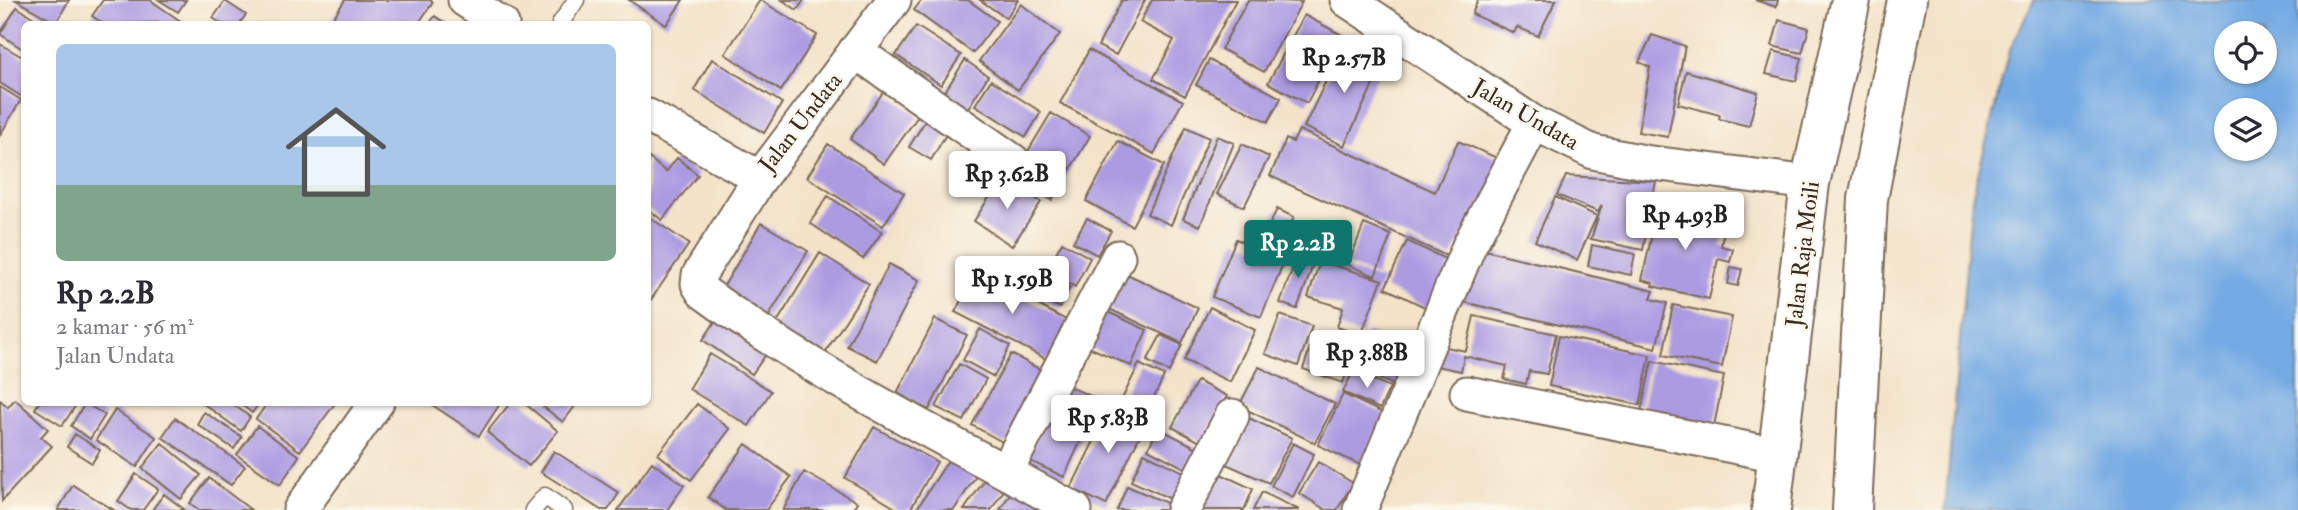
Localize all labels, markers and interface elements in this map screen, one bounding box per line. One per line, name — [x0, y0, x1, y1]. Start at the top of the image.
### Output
map controls — [2214, 21, 2277, 161]
button: locate — [2214, 21, 2277, 84]
pin: Rp 2.57B — [1272, 36, 1416, 95]
text: Rp 2.57B — [1302, 43, 1386, 72]
street label: Jalan Undata — [752, 66, 849, 179]
street label: Jalan Undata — [1466, 72, 1585, 157]
icon: home — [273, 89, 399, 215]
button: layers — [2214, 98, 2277, 161]
pin: Rp 3.62B — [935, 152, 1079, 211]
text: Rp 3.62B — [965, 159, 1049, 188]
street label: Jalan Raja Moili — [1779, 179, 1826, 330]
pin: Rp 4.93B — [1613, 192, 1757, 252]
text: Rp 4.93B — [1642, 200, 1728, 229]
pin: Rp 2.2B — [1233, 220, 1363, 280]
text: Rp 2.2B — [1260, 228, 1336, 257]
pin: Rp 1.59B — [940, 256, 1084, 316]
text: Rp 1.59B — [971, 264, 1053, 293]
text: Rp 2.2B — [56, 275, 155, 312]
text: 2 kamar · 56 m² — [56, 312, 194, 341]
pin: Rp 3.88B — [1295, 330, 1439, 390]
text: Rp 3.88B — [1326, 338, 1408, 367]
text: Jalan Undata — [56, 341, 175, 370]
pin: Rp 5.83B — [1036, 396, 1180, 455]
text: Rp 5.83B — [1067, 403, 1149, 432]

